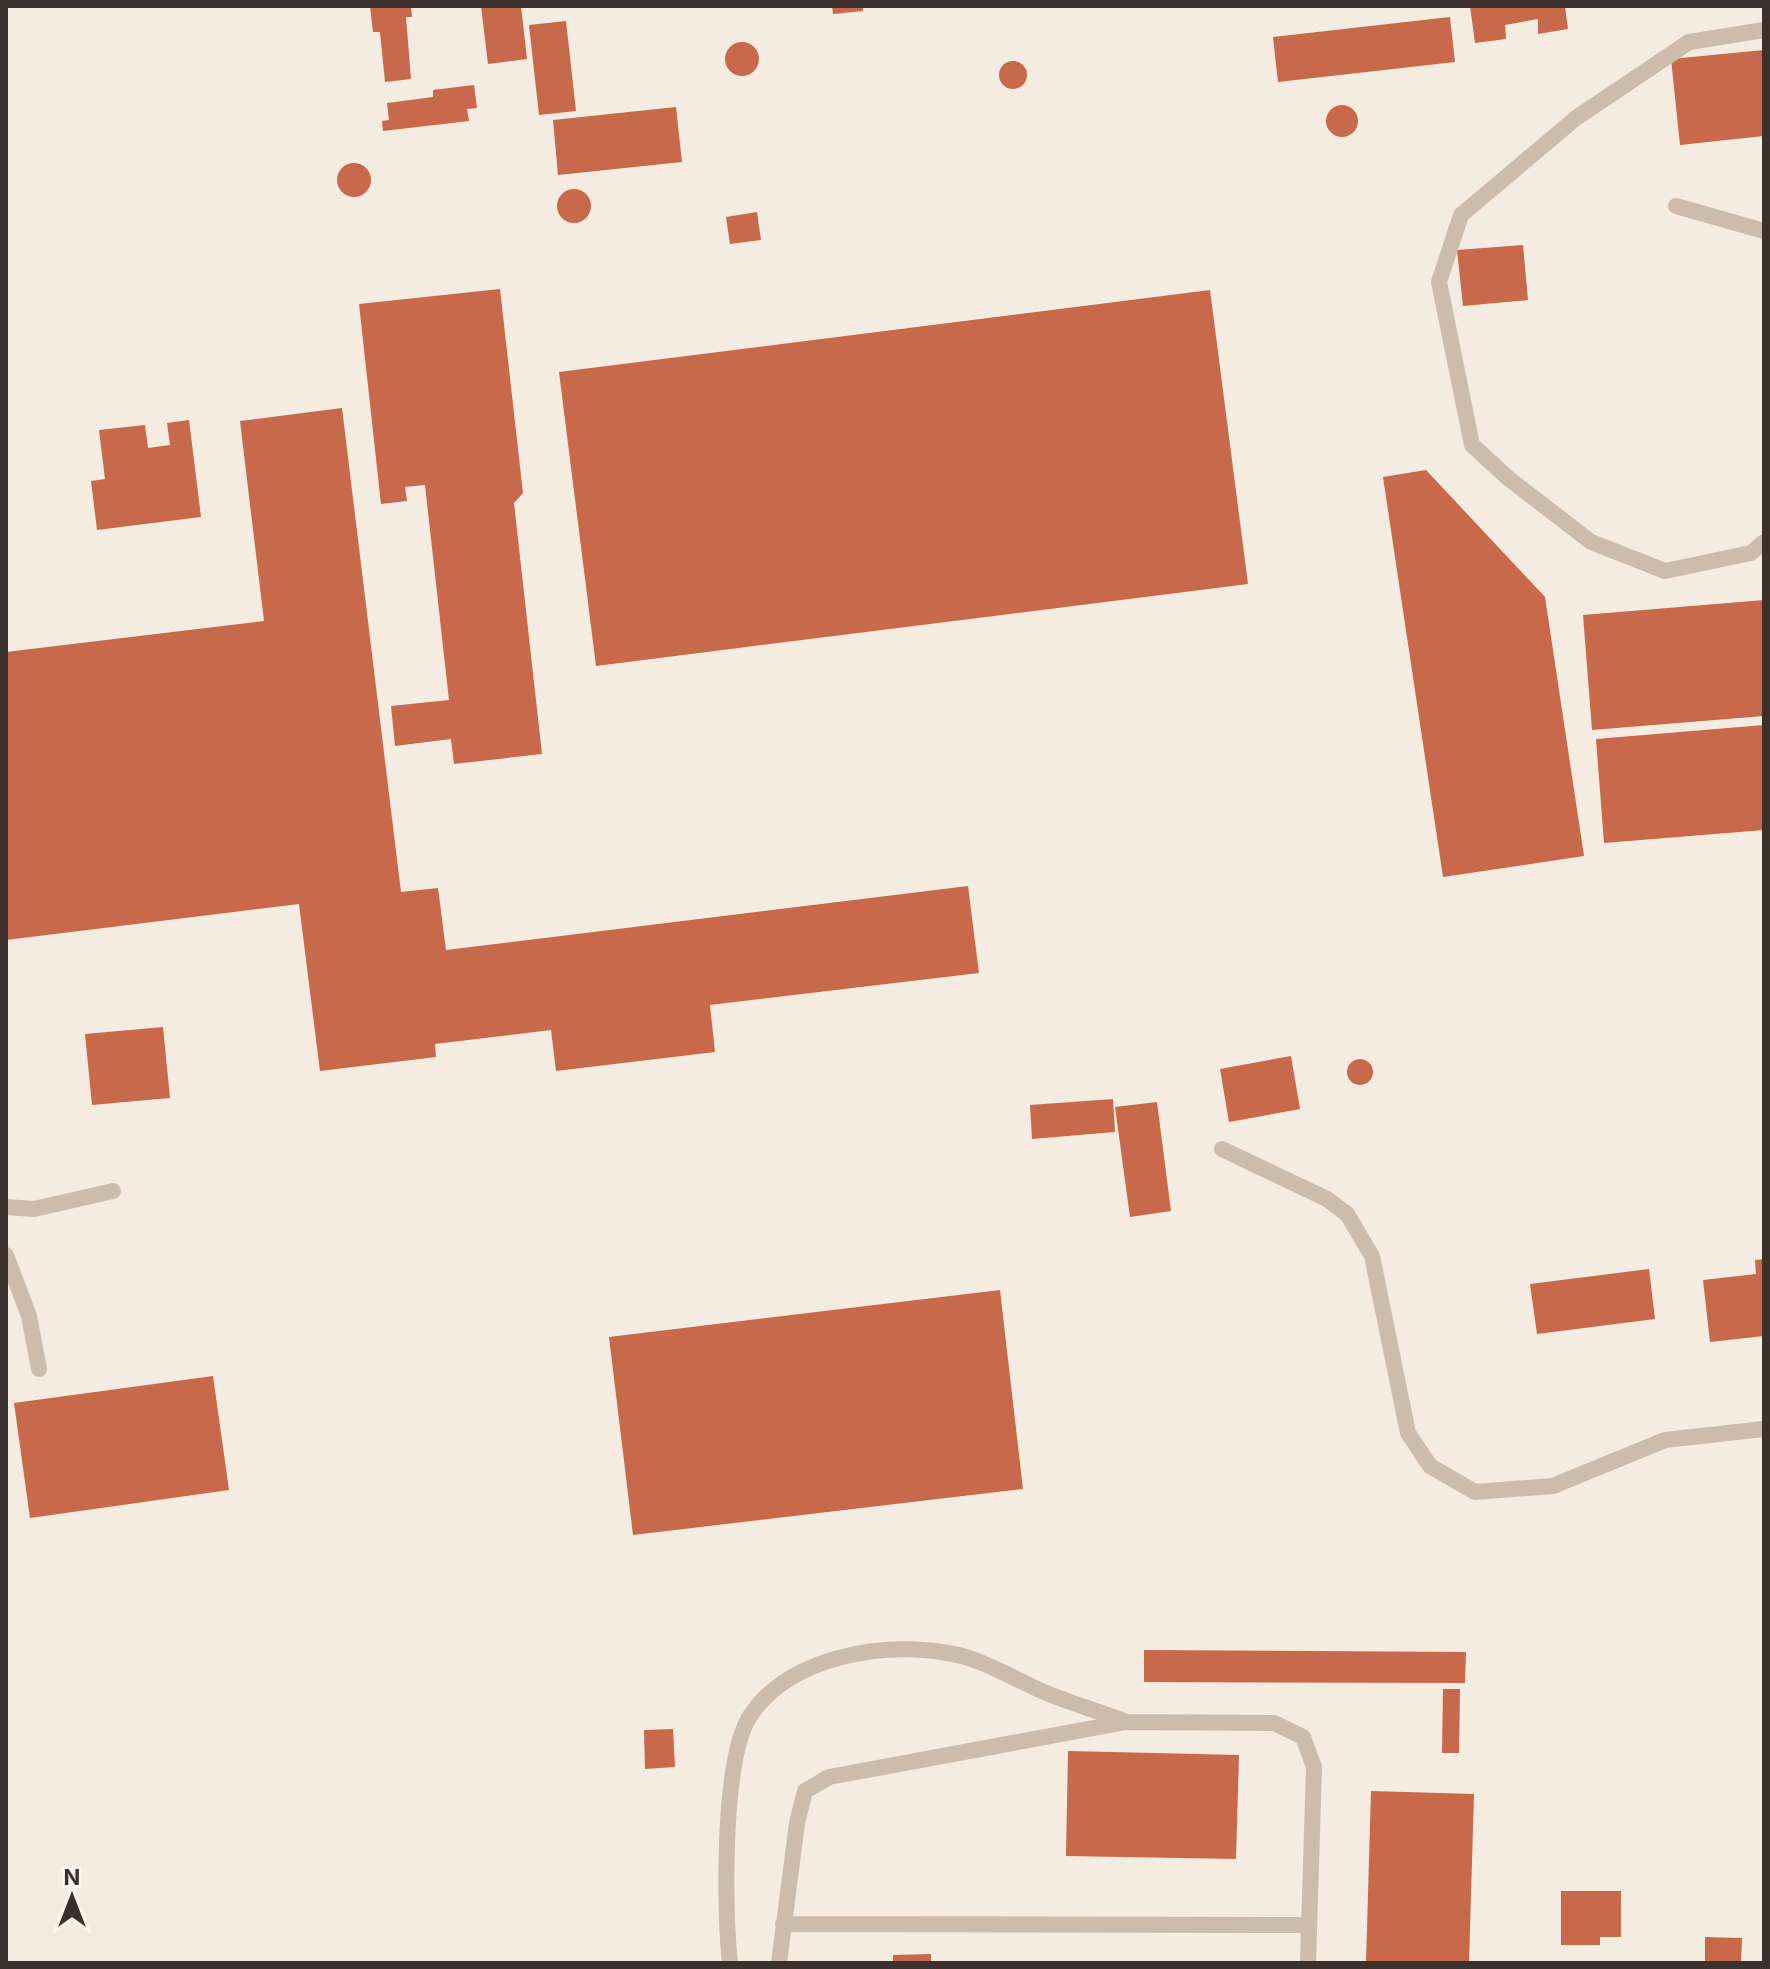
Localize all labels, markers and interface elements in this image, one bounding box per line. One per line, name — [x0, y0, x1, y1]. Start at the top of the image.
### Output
north arrow — [32, 1857, 112, 1937]
text: N — [64, 1864, 80, 1890]

